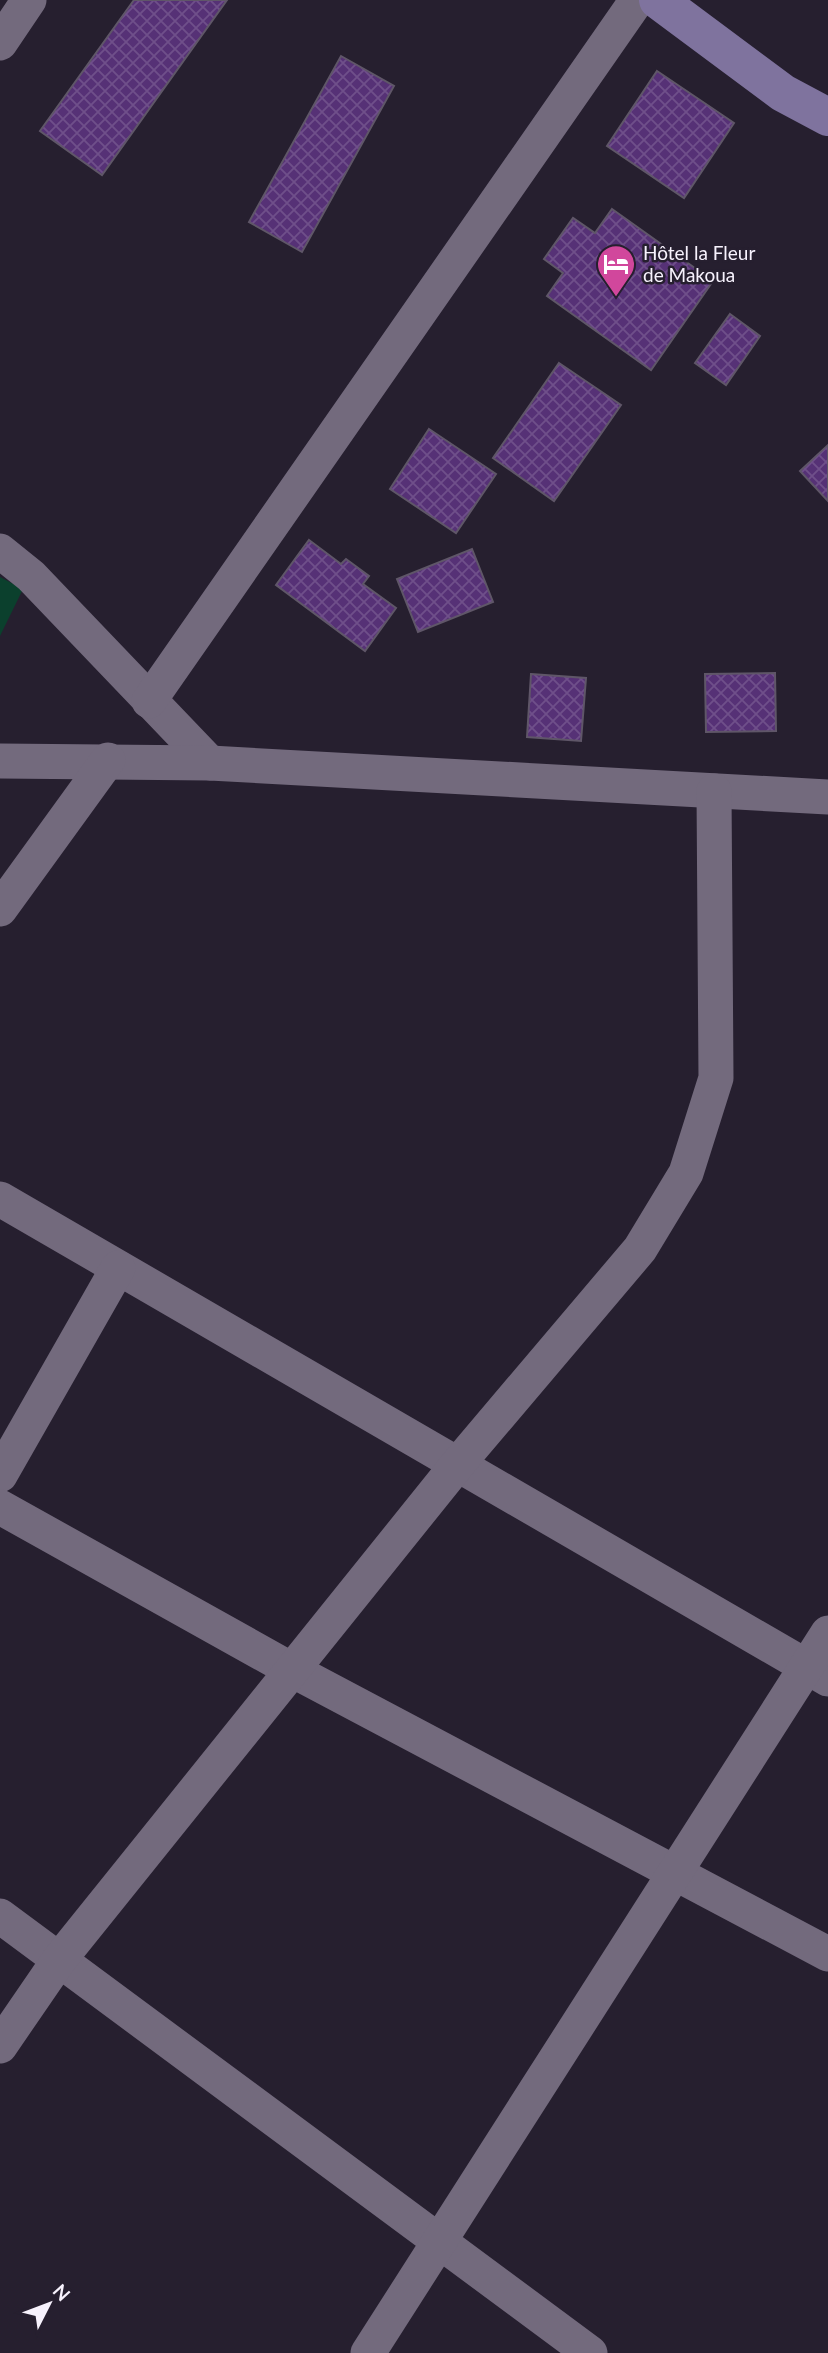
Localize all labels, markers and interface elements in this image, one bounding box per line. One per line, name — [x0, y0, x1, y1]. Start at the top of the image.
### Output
place label: Hôtel la Fleur de Makoua — [643, 241, 755, 286]
hotel icon: Hôtel la Fleur de Makoua — [595, 243, 637, 298]
north arrow — [14, 2269, 84, 2339]
text: N — [49, 2279, 75, 2305]

